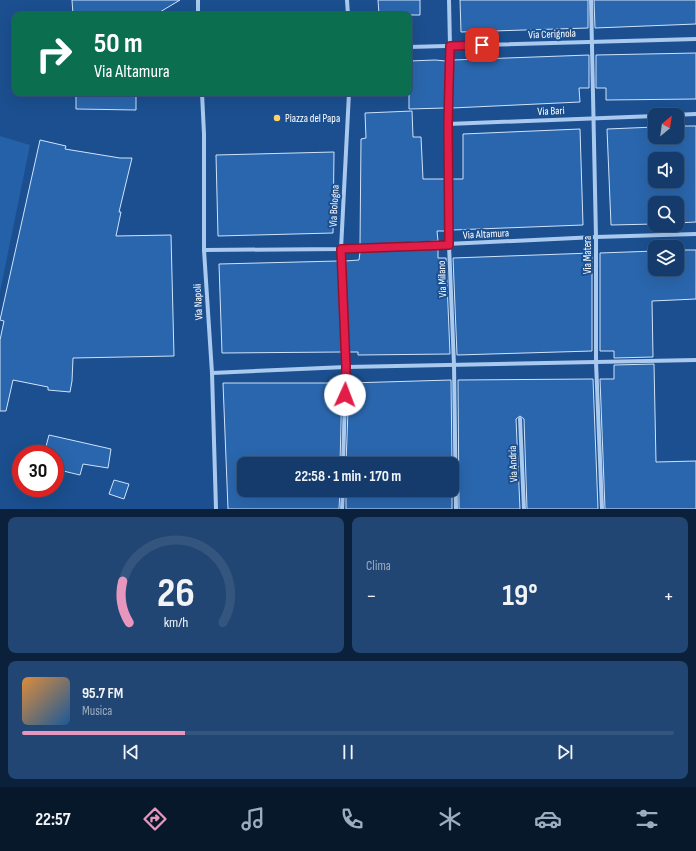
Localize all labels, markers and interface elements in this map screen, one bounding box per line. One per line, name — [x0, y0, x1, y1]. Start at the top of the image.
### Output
text: 50 m — [94, 27, 143, 60]
street label: Via Cerignola — [528, 27, 576, 41]
icon: right — [28, 28, 80, 80]
pin — [465, 28, 499, 62]
icon: arrive — [471, 34, 493, 56]
text: Via Altamura — [94, 61, 170, 82]
street label: Via Bari — [537, 104, 565, 118]
north arrow — [648, 108, 684, 144]
map controls — [648, 108, 684, 276]
place label: Piazza del Papa — [285, 112, 340, 125]
marker: Piazza del Papa — [272, 113, 282, 123]
button: sound — [648, 152, 684, 188]
street label: Via Bologna — [326, 185, 342, 227]
button: search — [648, 196, 684, 232]
street label: Via Altamura — [463, 226, 509, 242]
street label: Via Matera — [581, 236, 594, 274]
button: layers — [648, 240, 684, 276]
street label: Via Milano — [435, 260, 449, 298]
street label: Via Napoli — [191, 284, 205, 320]
position arrow — [324, 374, 366, 416]
speed limit sign: 30 — [12, 445, 64, 497]
street label: Via Andria — [506, 445, 520, 483]
text: 22:58 · 1 min · 170 m — [295, 467, 401, 486]
text: Clima — [366, 558, 391, 574]
text: 26 — [157, 569, 195, 618]
text: 19° — [502, 578, 538, 614]
text: − — [366, 583, 377, 610]
text: + — [663, 583, 674, 610]
text: km/h — [164, 614, 188, 631]
text: 95.7 FM — [82, 684, 123, 703]
text: Musica — [82, 703, 112, 719]
icon: previous — [120, 741, 142, 763]
icon: pause — [337, 741, 359, 763]
icon: next — [554, 741, 576, 763]
icon: directions — [141, 805, 169, 833]
icon: music — [239, 805, 267, 833]
icon: phone — [338, 805, 366, 833]
icon: climate — [436, 805, 464, 833]
icon: car — [534, 805, 562, 833]
icon: filters — [633, 805, 661, 833]
text: 22:57 — [35, 809, 71, 830]

